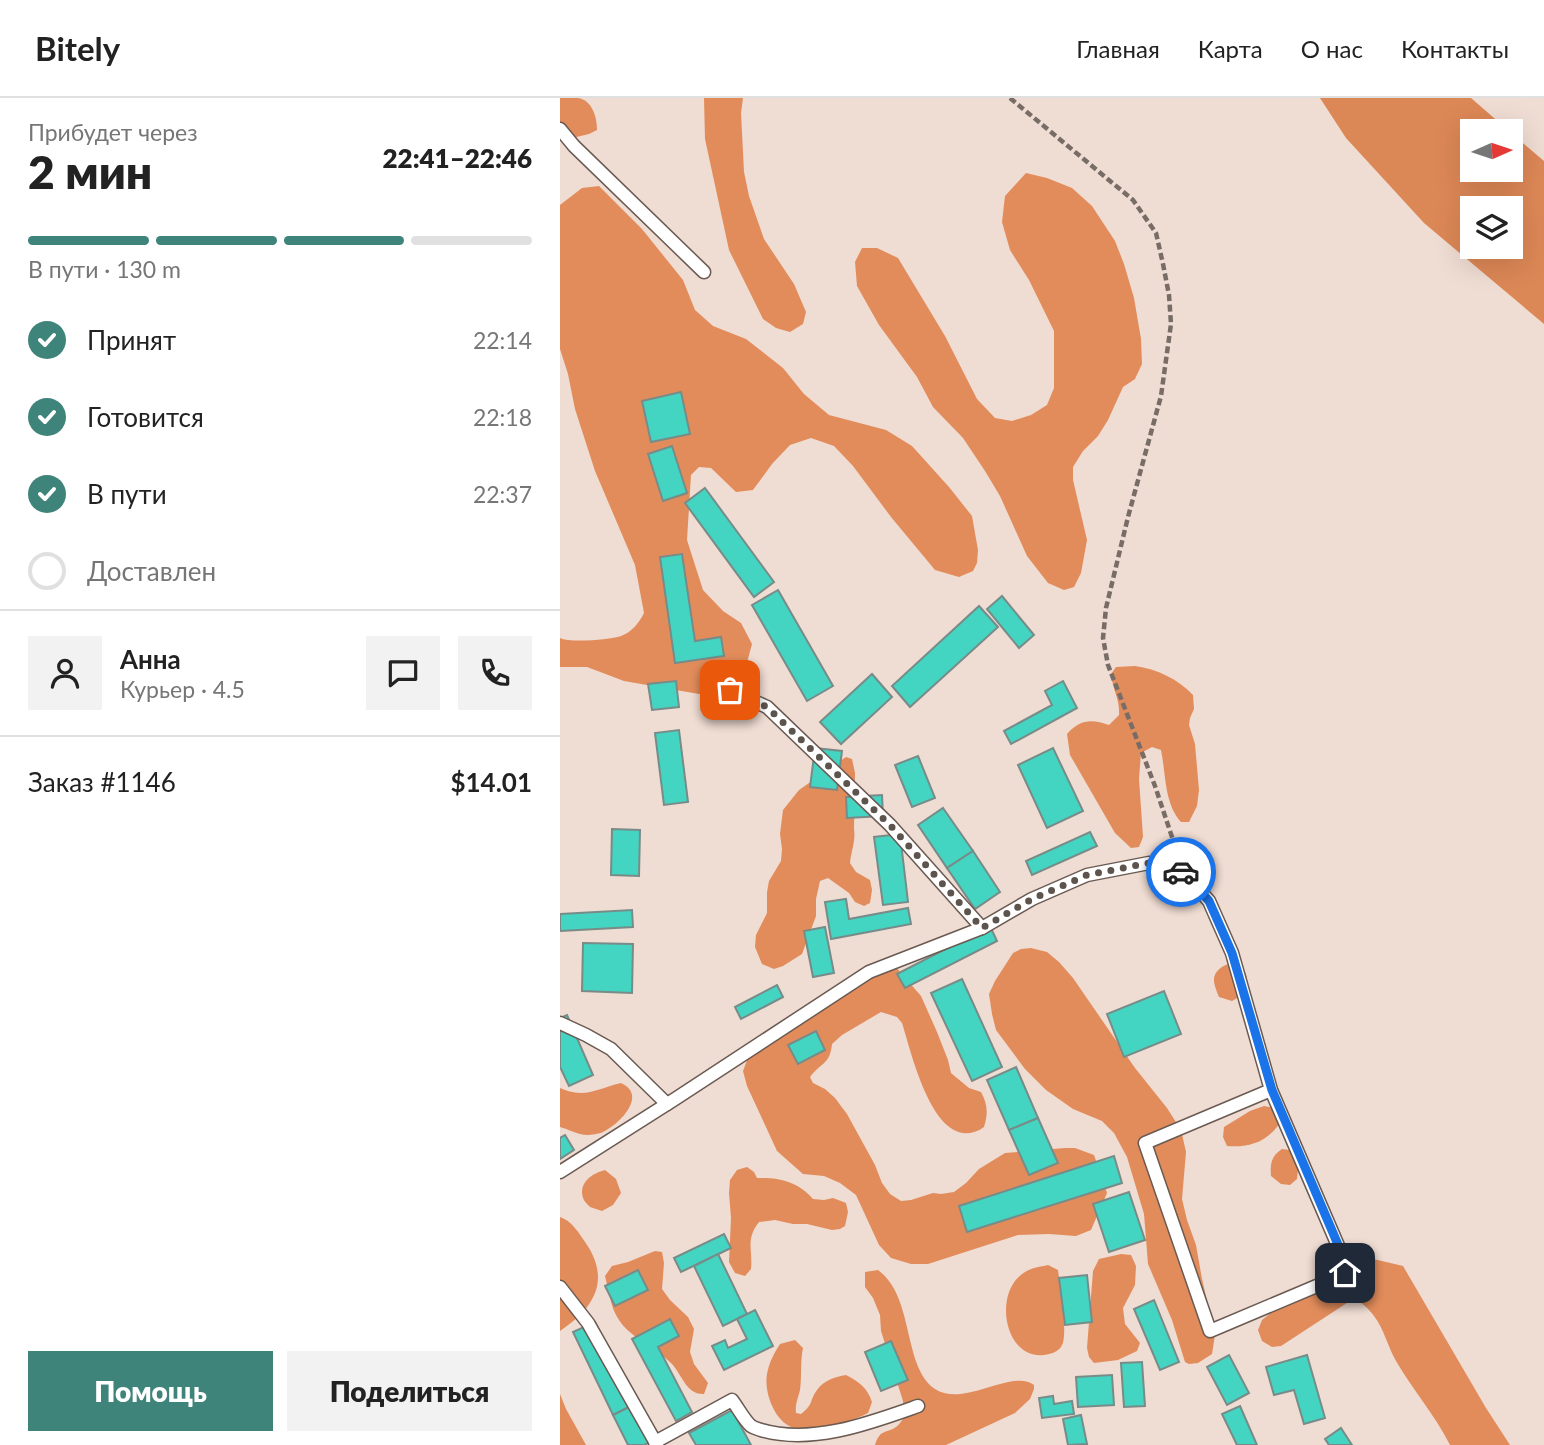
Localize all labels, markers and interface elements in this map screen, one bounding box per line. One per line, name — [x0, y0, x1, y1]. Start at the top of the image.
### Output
text: Bitely — [35, 28, 120, 68]
text: Главная — [1076, 34, 1160, 63]
text: Карта — [1198, 34, 1263, 63]
text: О нас — [1301, 34, 1363, 63]
text: Контакты — [1401, 34, 1509, 63]
text: Прибудет через — [28, 118, 198, 146]
north arrow — [1460, 119, 1522, 182]
map controls — [1460, 119, 1523, 259]
text: 22:41–22:46 — [382, 142, 532, 174]
text: 2 мин — [28, 144, 152, 199]
button: layers — [1460, 196, 1523, 259]
text: В пути · 130 m — [28, 255, 181, 283]
icon: check — [28, 321, 66, 359]
text: Принят — [87, 324, 176, 356]
text: 22:14 — [473, 326, 532, 354]
icon: check — [28, 398, 66, 436]
text: Готовится — [87, 401, 204, 433]
text: 22:18 — [473, 403, 532, 431]
icon: check — [28, 475, 66, 513]
text: В пути — [87, 478, 167, 510]
text: 22:37 — [473, 480, 532, 508]
text: Доставлен — [87, 555, 216, 587]
button: person — [28, 636, 102, 710]
button: chat — [366, 636, 440, 710]
button: phone — [458, 636, 532, 710]
text: Анна — [120, 643, 181, 675]
pin — [700, 660, 760, 720]
icon: bag — [711, 671, 749, 709]
text: Курьер · 4.5 — [120, 675, 245, 703]
text: Заказ #1146 — [28, 766, 176, 798]
text: $14.01 — [450, 766, 532, 798]
courier — [1146, 837, 1216, 907]
icon: car — [1162, 853, 1200, 891]
pin — [1315, 1243, 1375, 1303]
icon: home — [1326, 1254, 1364, 1292]
button: Помощь — [28, 1351, 273, 1431]
button: Поделиться — [287, 1351, 532, 1431]

